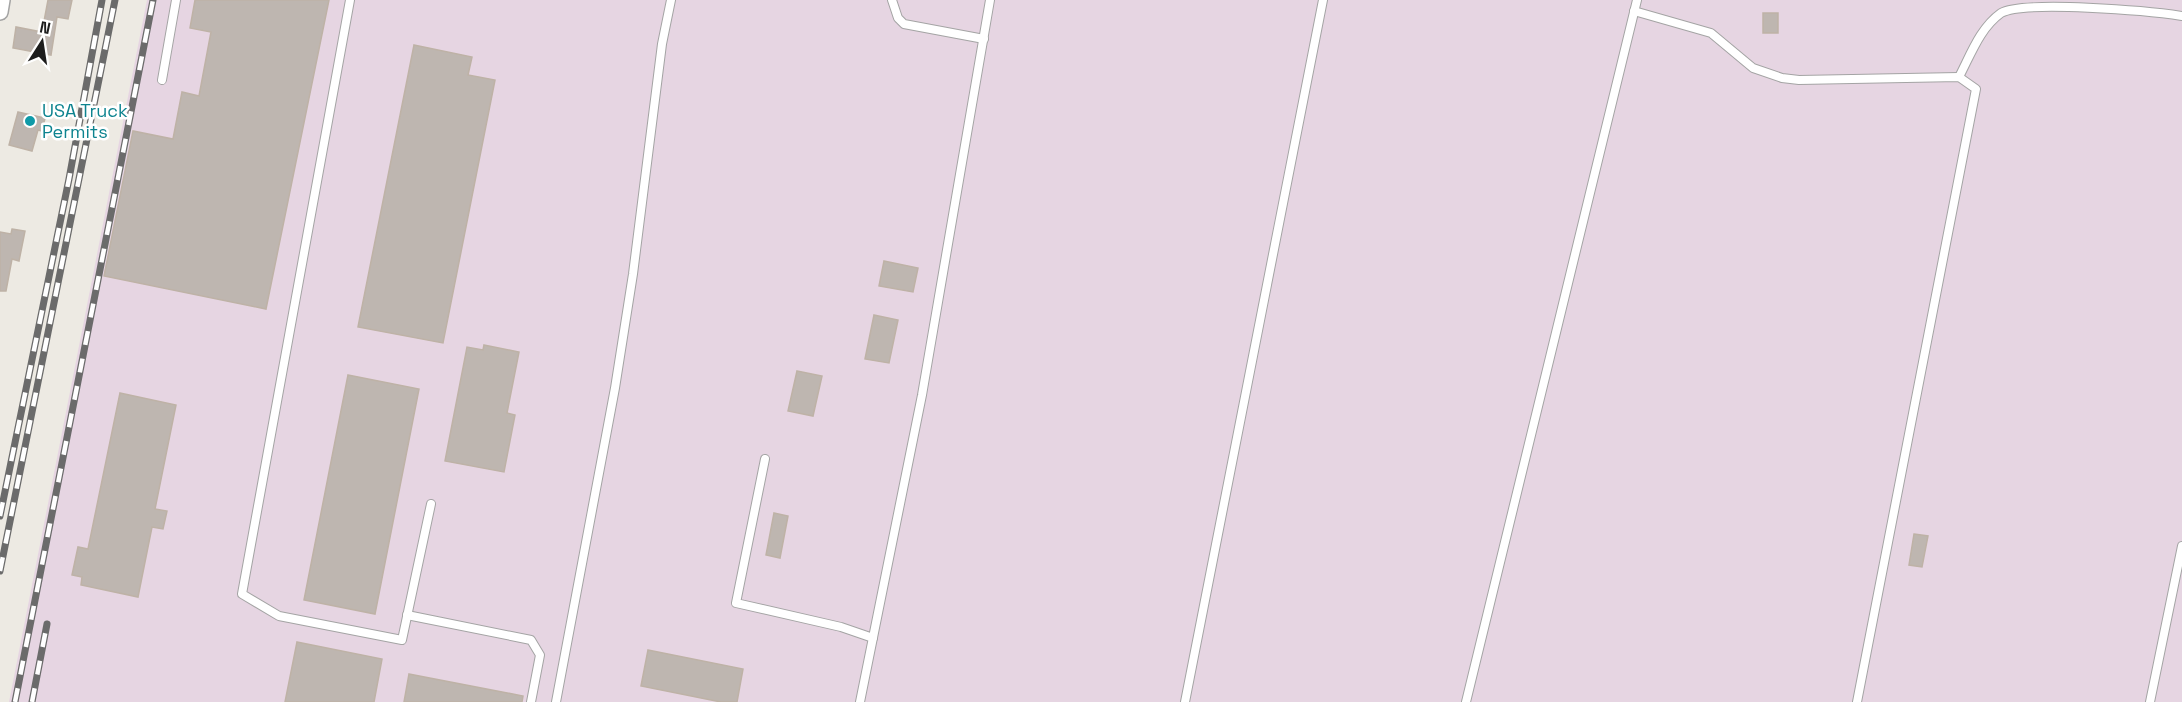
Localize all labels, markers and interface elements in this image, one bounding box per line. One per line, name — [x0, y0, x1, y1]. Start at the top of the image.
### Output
north arrow — [12, 12, 72, 72]
text: N — [38, 16, 52, 39]
place label: USA Truck Permits — [42, 99, 128, 143]
marker: USA Truck Permits — [23, 114, 37, 128]

